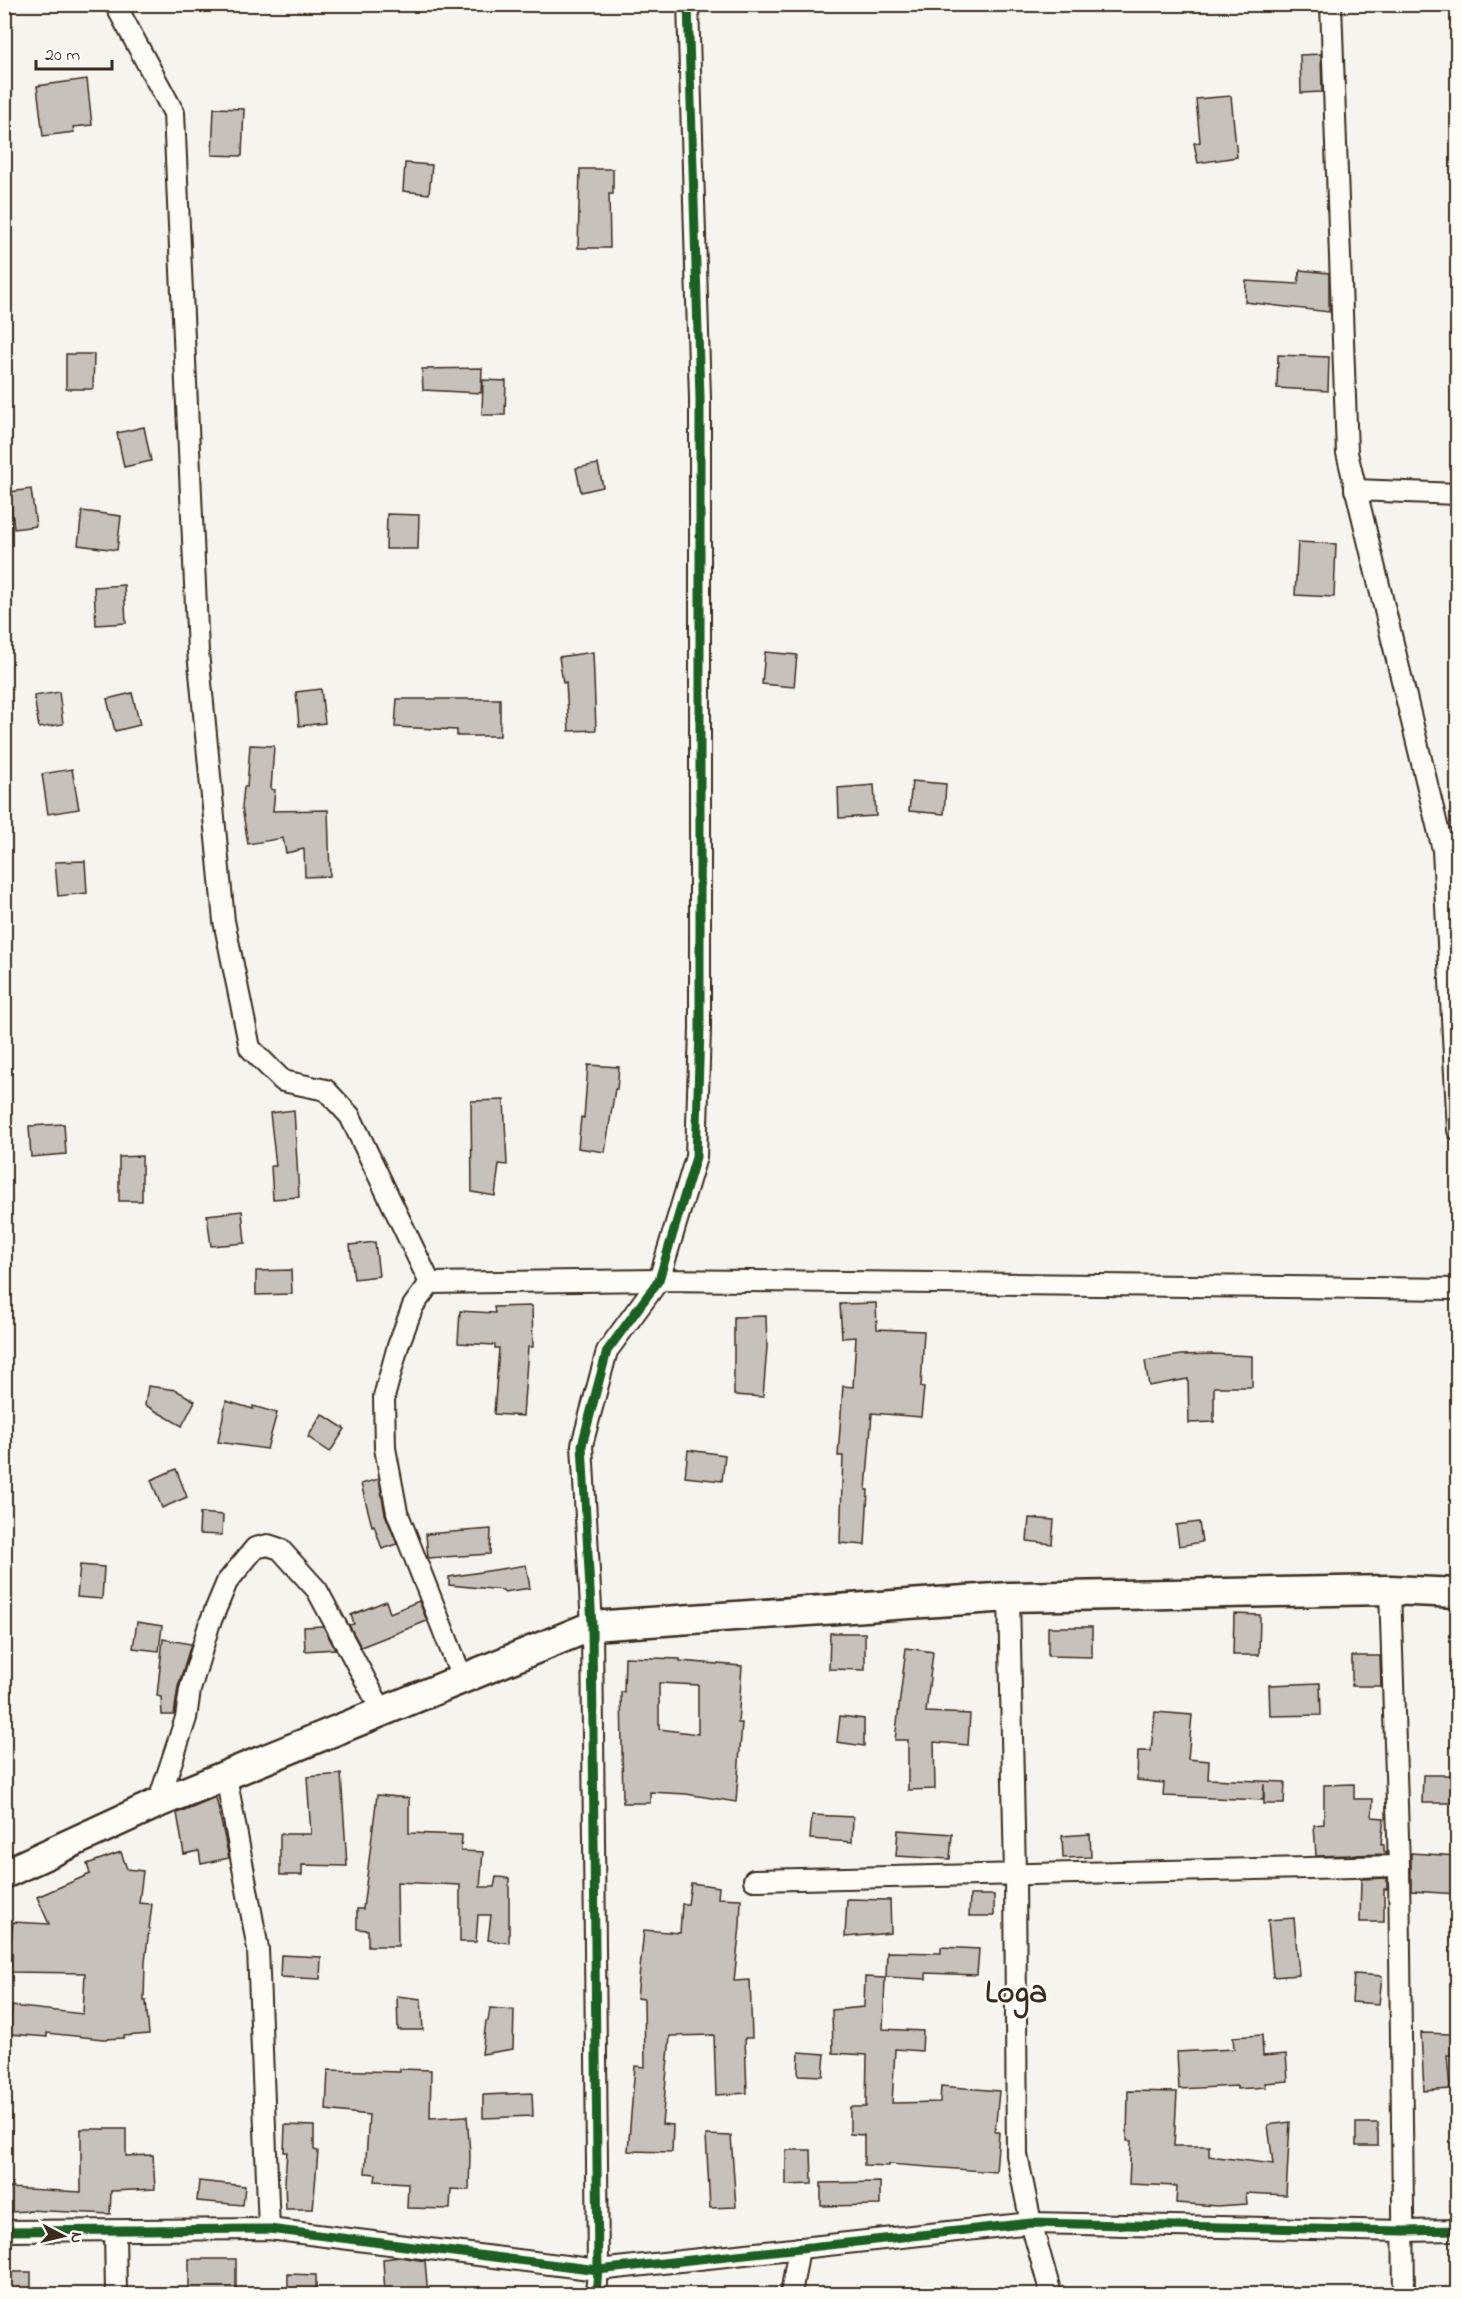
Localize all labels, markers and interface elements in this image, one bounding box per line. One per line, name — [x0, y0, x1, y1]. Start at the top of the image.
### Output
scale bar — [36, 33, 112, 71]
text: 20 m — [45, 43, 80, 69]
district label: Loga — [985, 1970, 1047, 2019]
north arrow — [33, 2206, 93, 2266]
text: N — [63, 2231, 88, 2245]

